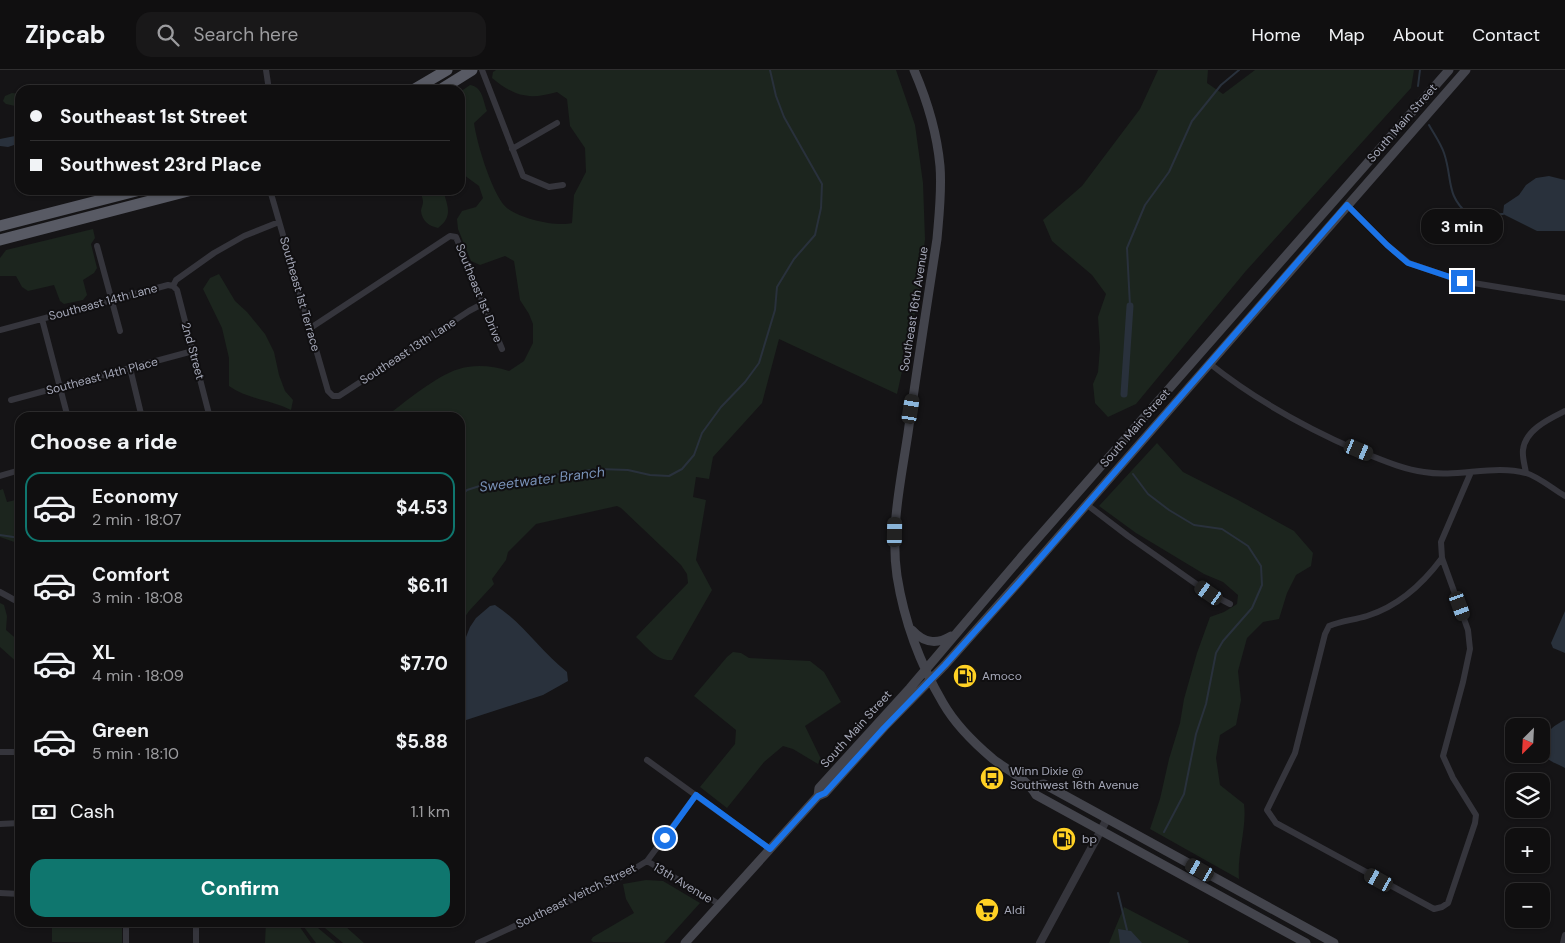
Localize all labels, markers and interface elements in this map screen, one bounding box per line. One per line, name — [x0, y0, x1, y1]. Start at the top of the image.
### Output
search box — [136, 12, 486, 57]
text: Zipcab — [25, 19, 106, 50]
icon: search — [154, 21, 182, 49]
text: Search here — [194, 22, 298, 47]
text: Home — [1251, 23, 1301, 47]
text: Map — [1329, 23, 1365, 47]
text: About — [1393, 23, 1444, 47]
text: Contact — [1472, 23, 1540, 47]
street label: South Main Street — [1363, 80, 1441, 166]
text: Southeast 1st Street — [60, 104, 248, 129]
text: Southwest 23rd Place — [60, 152, 262, 177]
callout: 3 min — [1421, 208, 1503, 244]
text: 3 min — [1441, 216, 1483, 237]
street label: Southeast 1st Terrace — [276, 235, 324, 353]
street label: Southeast 1st Drive — [452, 241, 506, 345]
street label: Southeast 16th Avenue — [896, 245, 932, 373]
route end — [1451, 270, 1473, 292]
street label: Southeast 14th Lane — [47, 280, 159, 324]
street label: Southeast 13th Lane — [357, 314, 459, 388]
street label: 2nd Street — [178, 321, 208, 382]
street label: Southeast 14th Place — [44, 353, 160, 399]
street label: South Main Street — [1096, 385, 1174, 471]
car — [901, 393, 920, 425]
text: Choose a ride — [30, 427, 178, 456]
car — [1342, 437, 1375, 463]
water label: Sweetwater Branch — [478, 462, 606, 496]
text: Economy — [92, 484, 179, 509]
icon: car — [32, 485, 77, 530]
text: $4.53 — [396, 495, 448, 520]
text: 2 min · 18:07 — [92, 509, 182, 530]
car — [887, 517, 902, 547]
text: Comfort — [92, 562, 170, 587]
icon: car — [32, 563, 77, 608]
text: $6.11 — [407, 573, 448, 598]
car — [1192, 578, 1225, 608]
text: 3 min · 18:08 — [92, 587, 183, 608]
car — [1447, 589, 1472, 623]
text: XL — [92, 640, 115, 665]
icon: car — [32, 641, 77, 686]
text: $7.70 — [400, 651, 448, 676]
fuel station icon: Amoco — [952, 663, 978, 689]
text: 4 min · 18:09 — [92, 665, 184, 686]
place label: Amoco — [982, 668, 1022, 684]
street label: South Main Street — [817, 687, 895, 771]
text: Green — [92, 718, 149, 743]
north arrow — [1505, 718, 1550, 762]
map controls — [1505, 718, 1550, 928]
icon: car — [32, 719, 77, 764]
text: $5.88 — [396, 729, 448, 754]
text: 5 min · 18:10 — [92, 743, 179, 764]
place label: Winn Dixie @ Southwest 16th Avenue — [1010, 763, 1139, 793]
bus stop icon: Winn Dixie @ Southwest 16th Avenue — [979, 765, 1005, 791]
button: layers — [1505, 773, 1550, 818]
icon: cash — [30, 798, 58, 826]
text: Cash — [70, 799, 114, 824]
text: 1.1 km — [411, 801, 450, 822]
fuel station icon: bp — [1051, 826, 1077, 852]
route start — [654, 827, 676, 849]
button: + — [1505, 828, 1550, 873]
place label: bp — [1082, 831, 1097, 847]
car — [1183, 856, 1216, 884]
button: Confirm — [30, 859, 450, 917]
street label: 13th Avenue — [650, 859, 716, 907]
street label: Southeast Veitch Street — [513, 860, 639, 932]
car — [1362, 866, 1395, 894]
button: − — [1505, 883, 1550, 928]
supermarket icon: Aldi — [974, 897, 1000, 923]
place label: Aldi — [1004, 902, 1025, 918]

